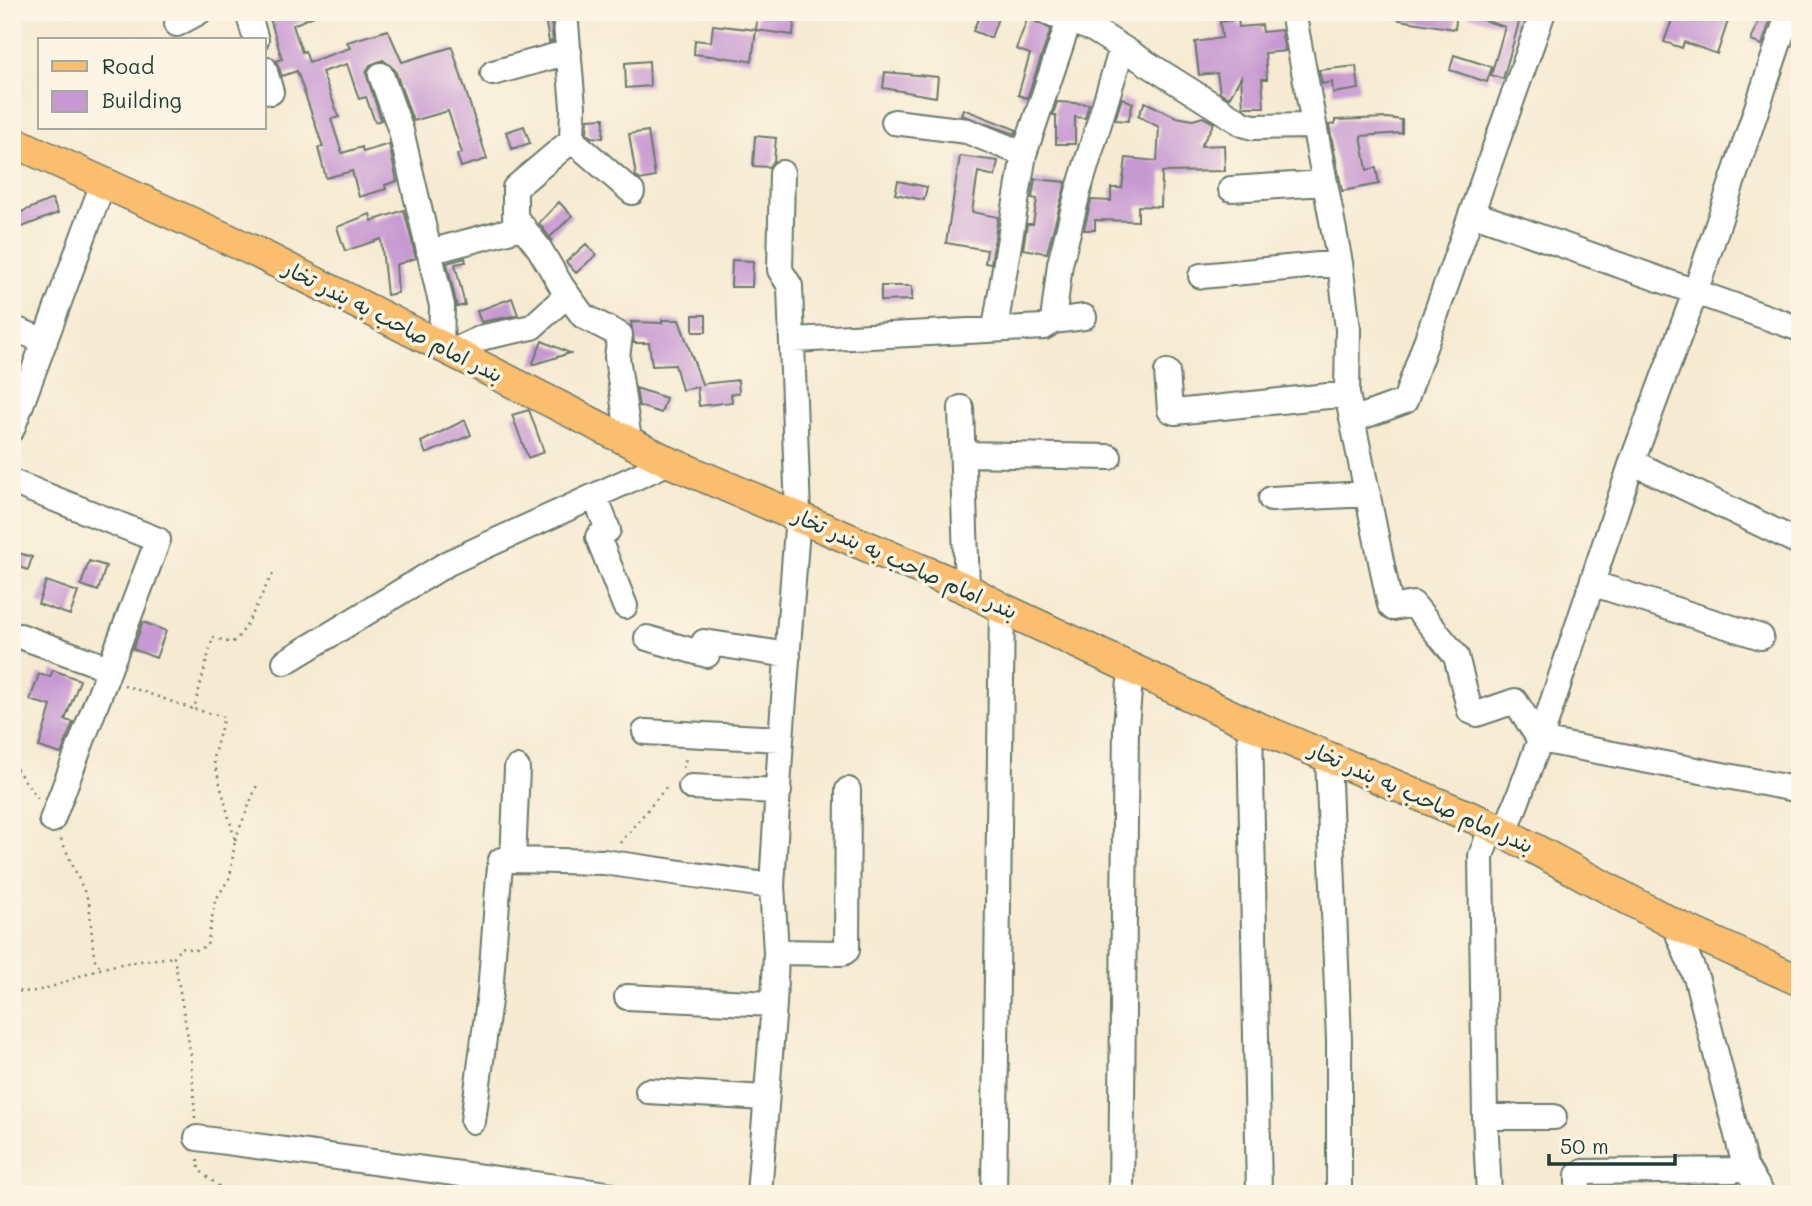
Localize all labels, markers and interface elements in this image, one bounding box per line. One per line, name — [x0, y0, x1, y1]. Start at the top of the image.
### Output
legend — [38, 38, 266, 130]
text: Road — [102, 52, 154, 79]
text: Building — [102, 86, 182, 113]
street label: بندر امام صاحب به بندر تخار — [276, 253, 508, 391]
street label: بندر امام صاحب به بندر تخار — [786, 500, 1022, 628]
street label: بندر امام صاحب به بندر تخار — [1302, 734, 1538, 862]
scale bar — [1549, 1122, 1675, 1166]
text: 50 m — [1560, 1132, 1609, 1159]

